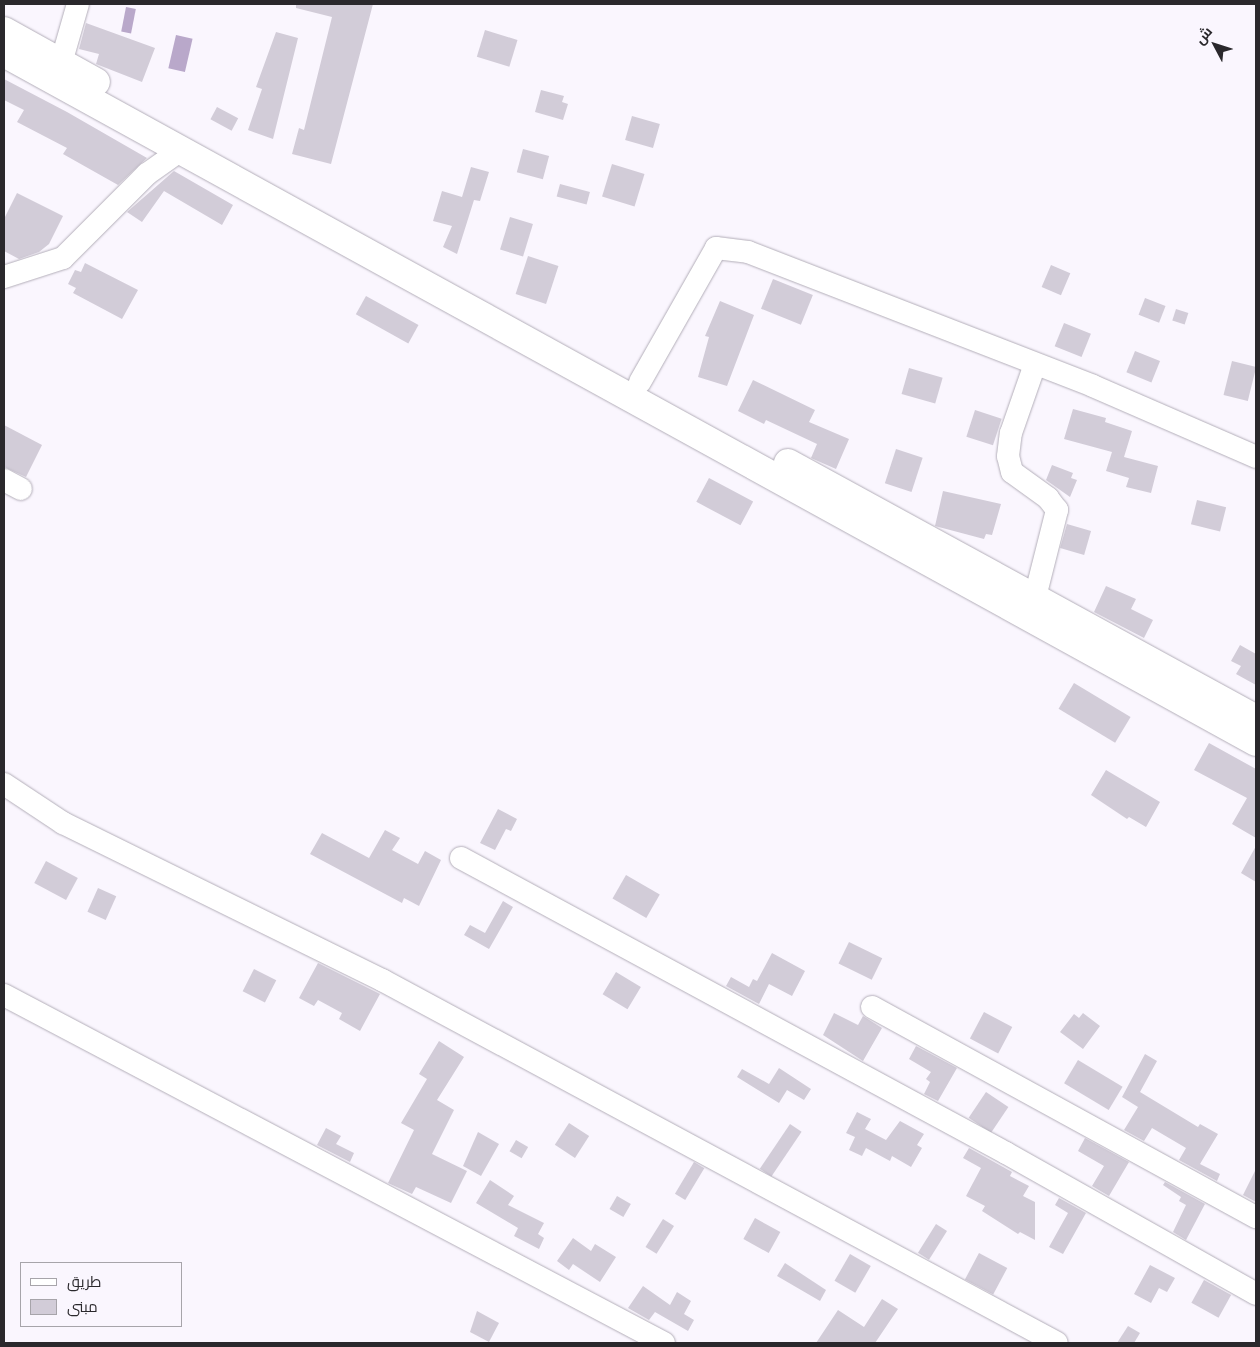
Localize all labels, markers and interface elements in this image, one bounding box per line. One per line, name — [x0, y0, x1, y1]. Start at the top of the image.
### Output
north arrow — [1190, 20, 1240, 70]
text: ش — [1190, 22, 1216, 48]
legend — [20, 1262, 182, 1327]
text: طريق — [67, 1271, 101, 1291]
text: مبنى — [67, 1296, 98, 1316]

